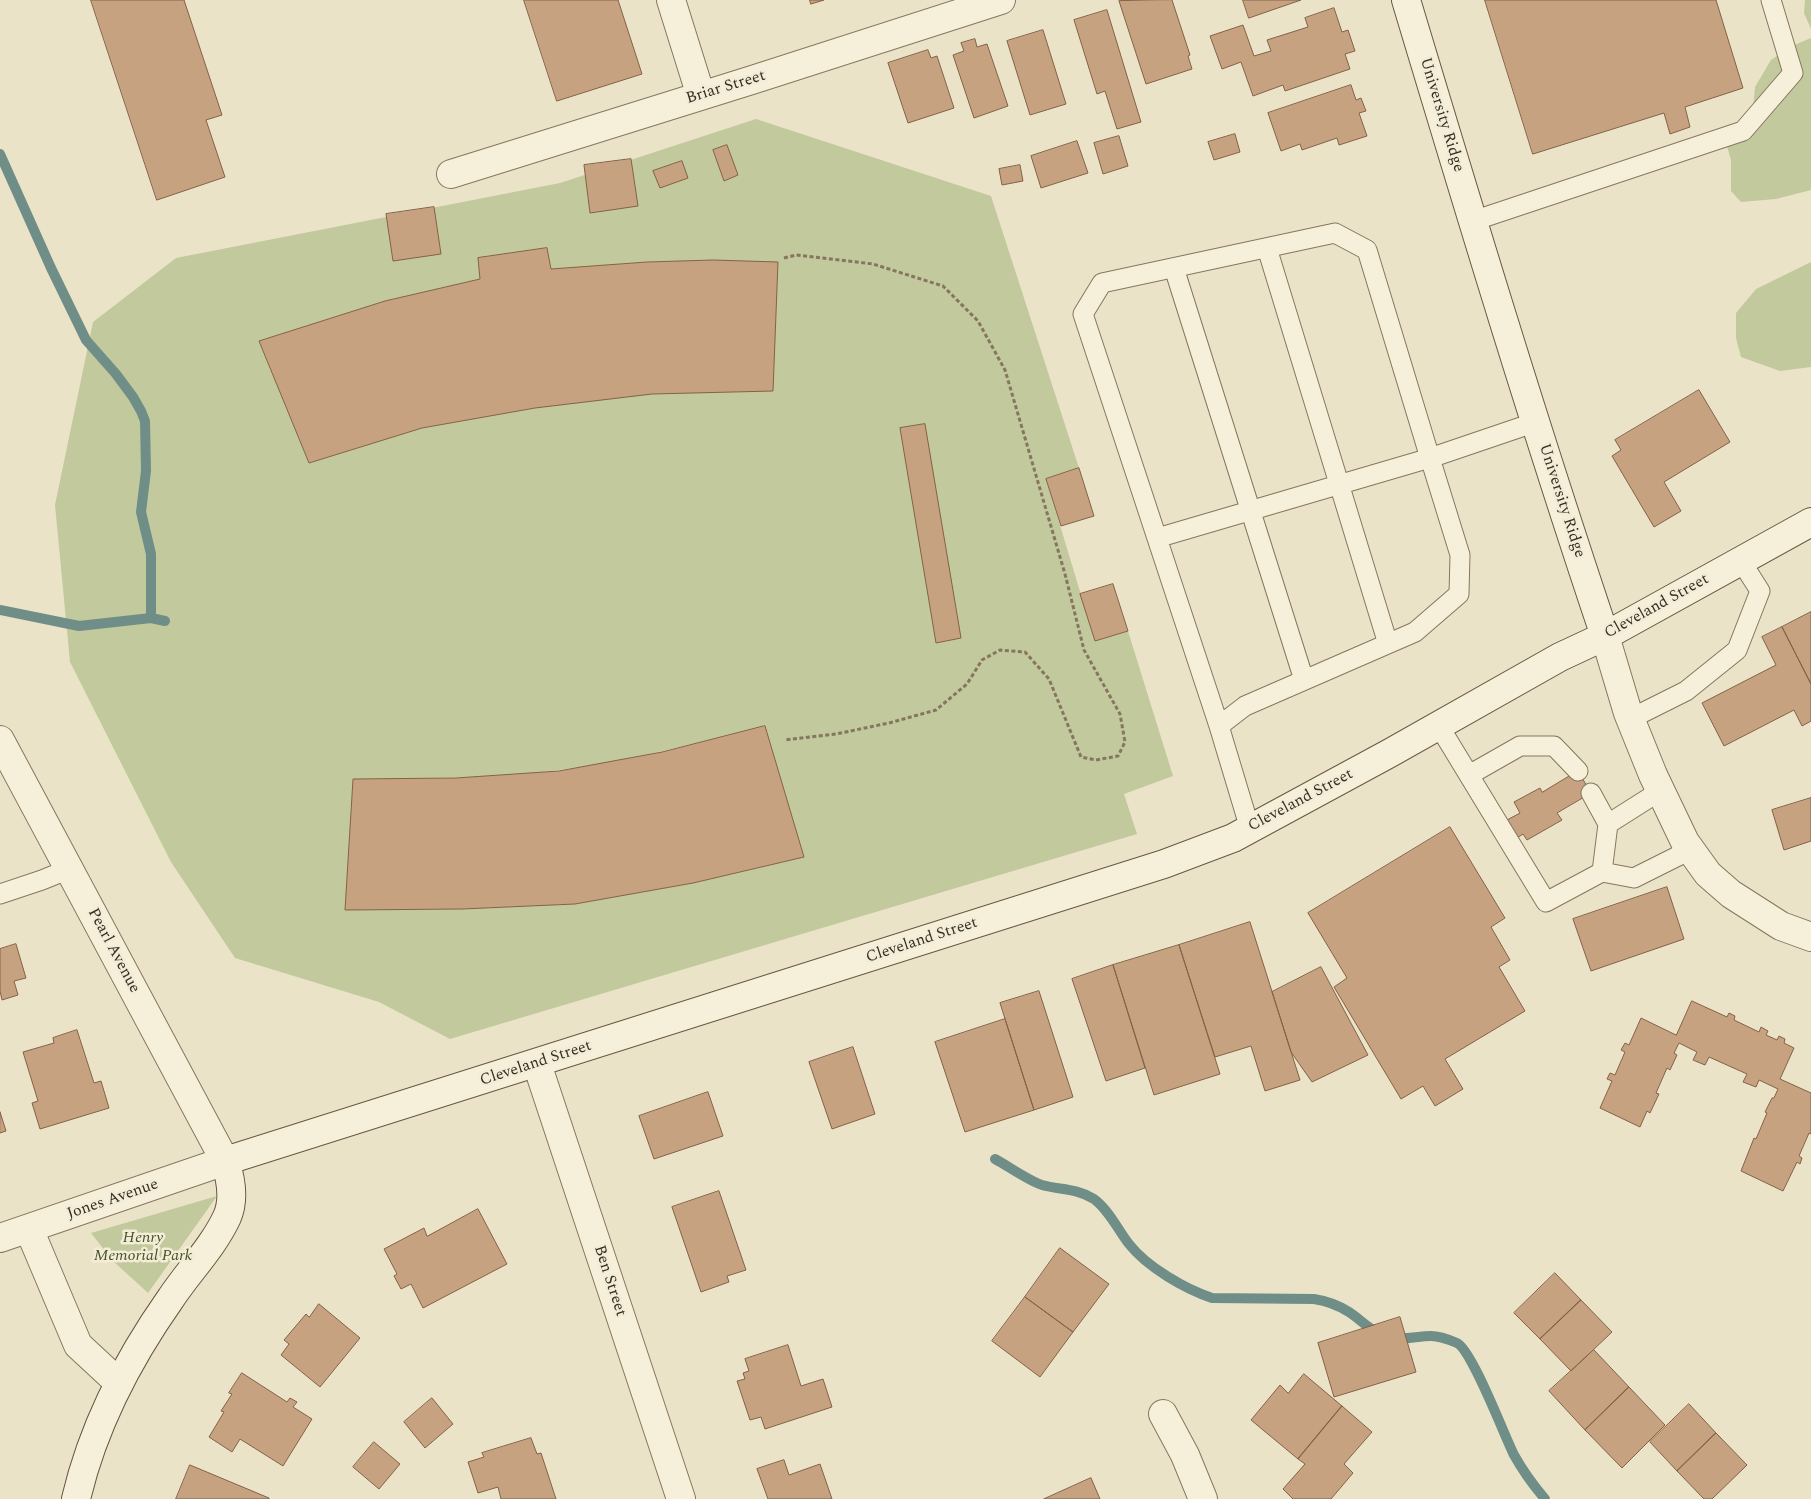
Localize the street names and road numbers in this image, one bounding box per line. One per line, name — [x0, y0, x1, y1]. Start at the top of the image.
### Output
street label: University Ridge — [1414, 55, 1468, 175]
street label: Briar Street — [684, 67, 768, 109]
street label: University Ridge — [1534, 442, 1588, 560]
street label: Cleveland Street — [1602, 570, 1712, 644]
street label: Cleveland Street — [1245, 765, 1357, 837]
street label: Pearl Avenue — [83, 905, 143, 997]
street label: Cleveland Street — [864, 914, 980, 968]
street label: Cleveland Street — [478, 1037, 594, 1091]
street label: Jones Avenue — [65, 1175, 161, 1225]
street label: Ben Street — [588, 1243, 630, 1319]

